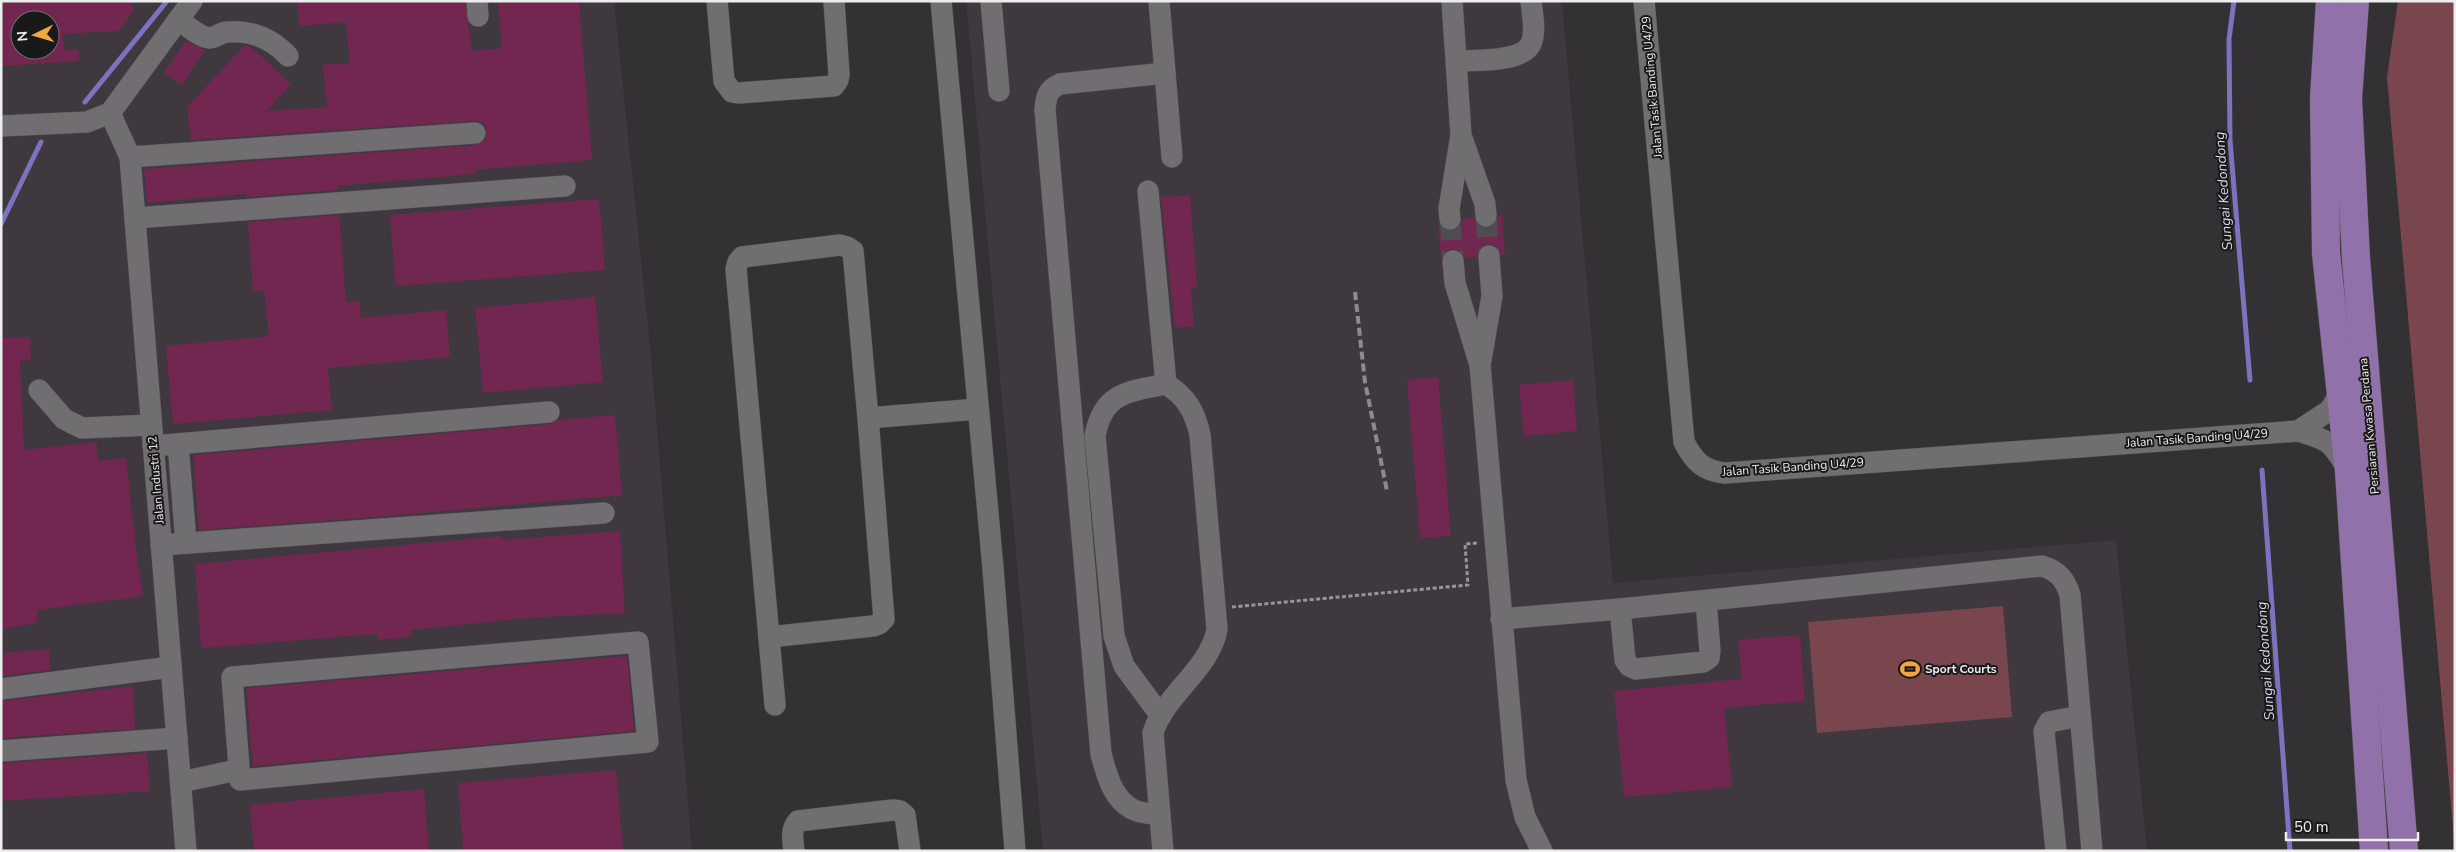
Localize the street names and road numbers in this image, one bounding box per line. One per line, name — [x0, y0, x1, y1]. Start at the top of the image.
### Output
street label: Jalan Tasik Banding U4/29 — [1638, 16, 1666, 159]
street label: Persiaran Kwasa Perdana — [2355, 357, 2383, 495]
street label: Jalan Tasik Banding U4/29 — [2125, 425, 2268, 451]
street label: Jalan Industri 12 — [144, 435, 168, 526]
street label: Jalan Tasik Banding U4/29 — [1721, 454, 1864, 480]

